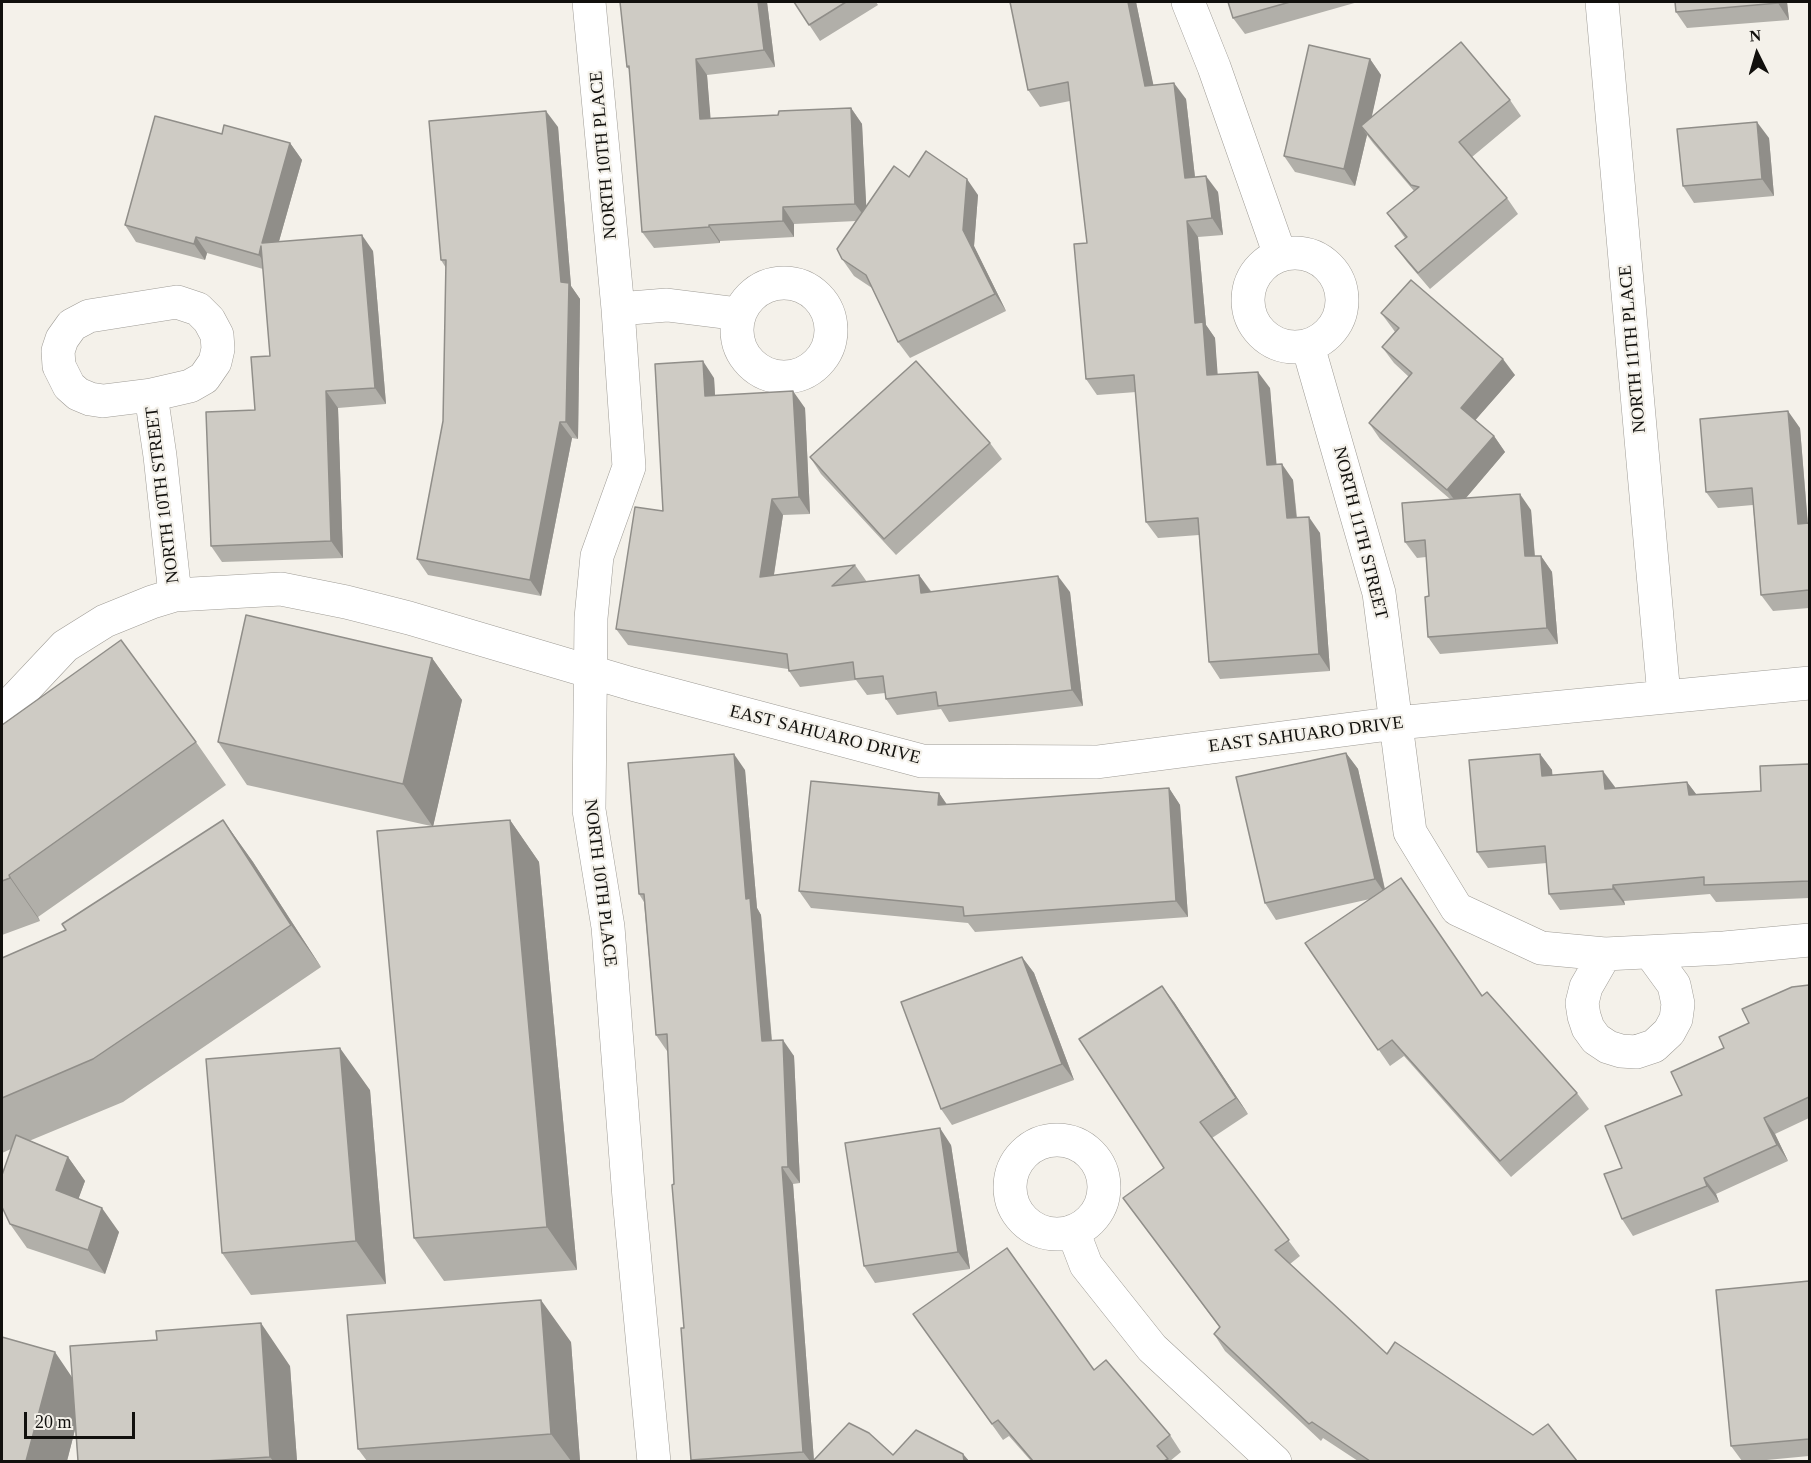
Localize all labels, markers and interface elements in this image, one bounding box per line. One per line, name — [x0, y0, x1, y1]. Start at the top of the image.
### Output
north arrow — [1727, 24, 1787, 84]
text: N — [1749, 27, 1762, 45]
street label: NORTH 10TH PLACE — [586, 70, 622, 240]
street label: NORTH 11TH PLACE — [1615, 264, 1651, 434]
street label: NORTH 10TH STREET — [141, 405, 185, 585]
street label: NORTH 11TH STREET — [1328, 444, 1392, 622]
street label: EAST SAHUARO DRIVE — [727, 701, 923, 769]
street label: EAST SAHUARO DRIVE — [1207, 712, 1405, 758]
street label: NORTH 10TH PLACE — [579, 798, 621, 968]
scale bar — [27, 1400, 138, 1438]
text: 20 m — [35, 1412, 72, 1432]

